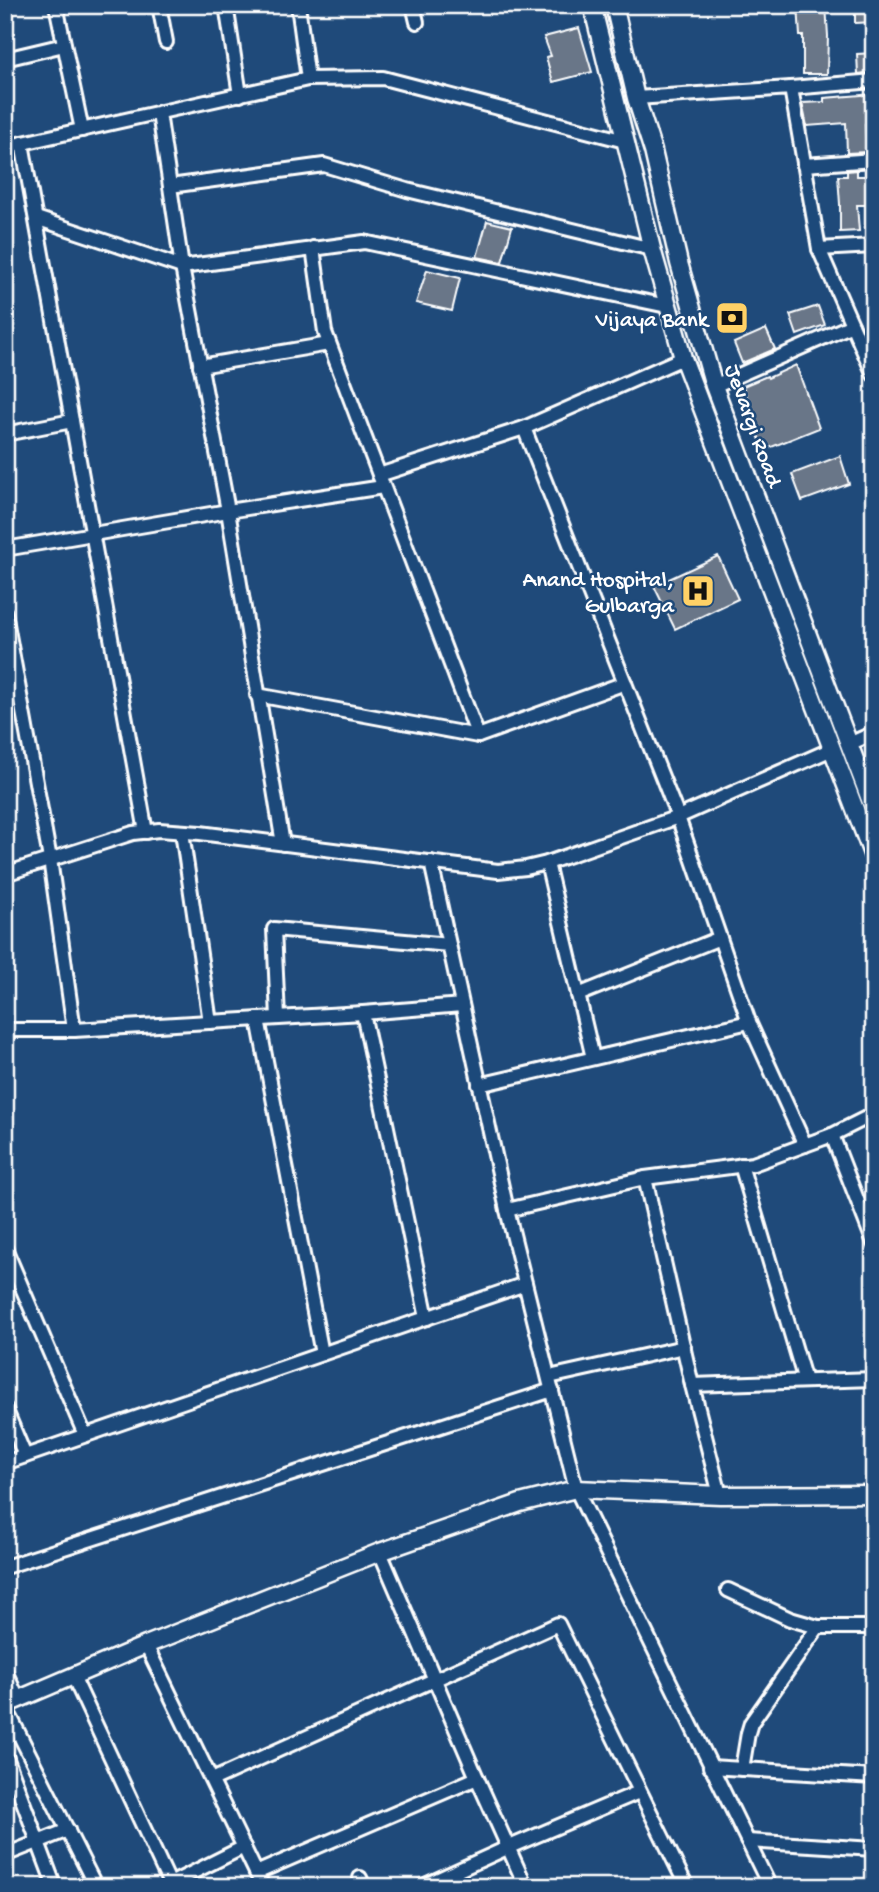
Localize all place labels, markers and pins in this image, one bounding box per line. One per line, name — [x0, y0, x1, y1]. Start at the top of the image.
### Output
bank icon: Vijaya Bank — [713, 299, 751, 337]
place label: Vijaya Bank — [595, 308, 711, 335]
place label: Anand Hospital, Gulbarga — [523, 568, 675, 621]
hospital icon: Anand Hospital, Gulbarga — [679, 572, 717, 610]

